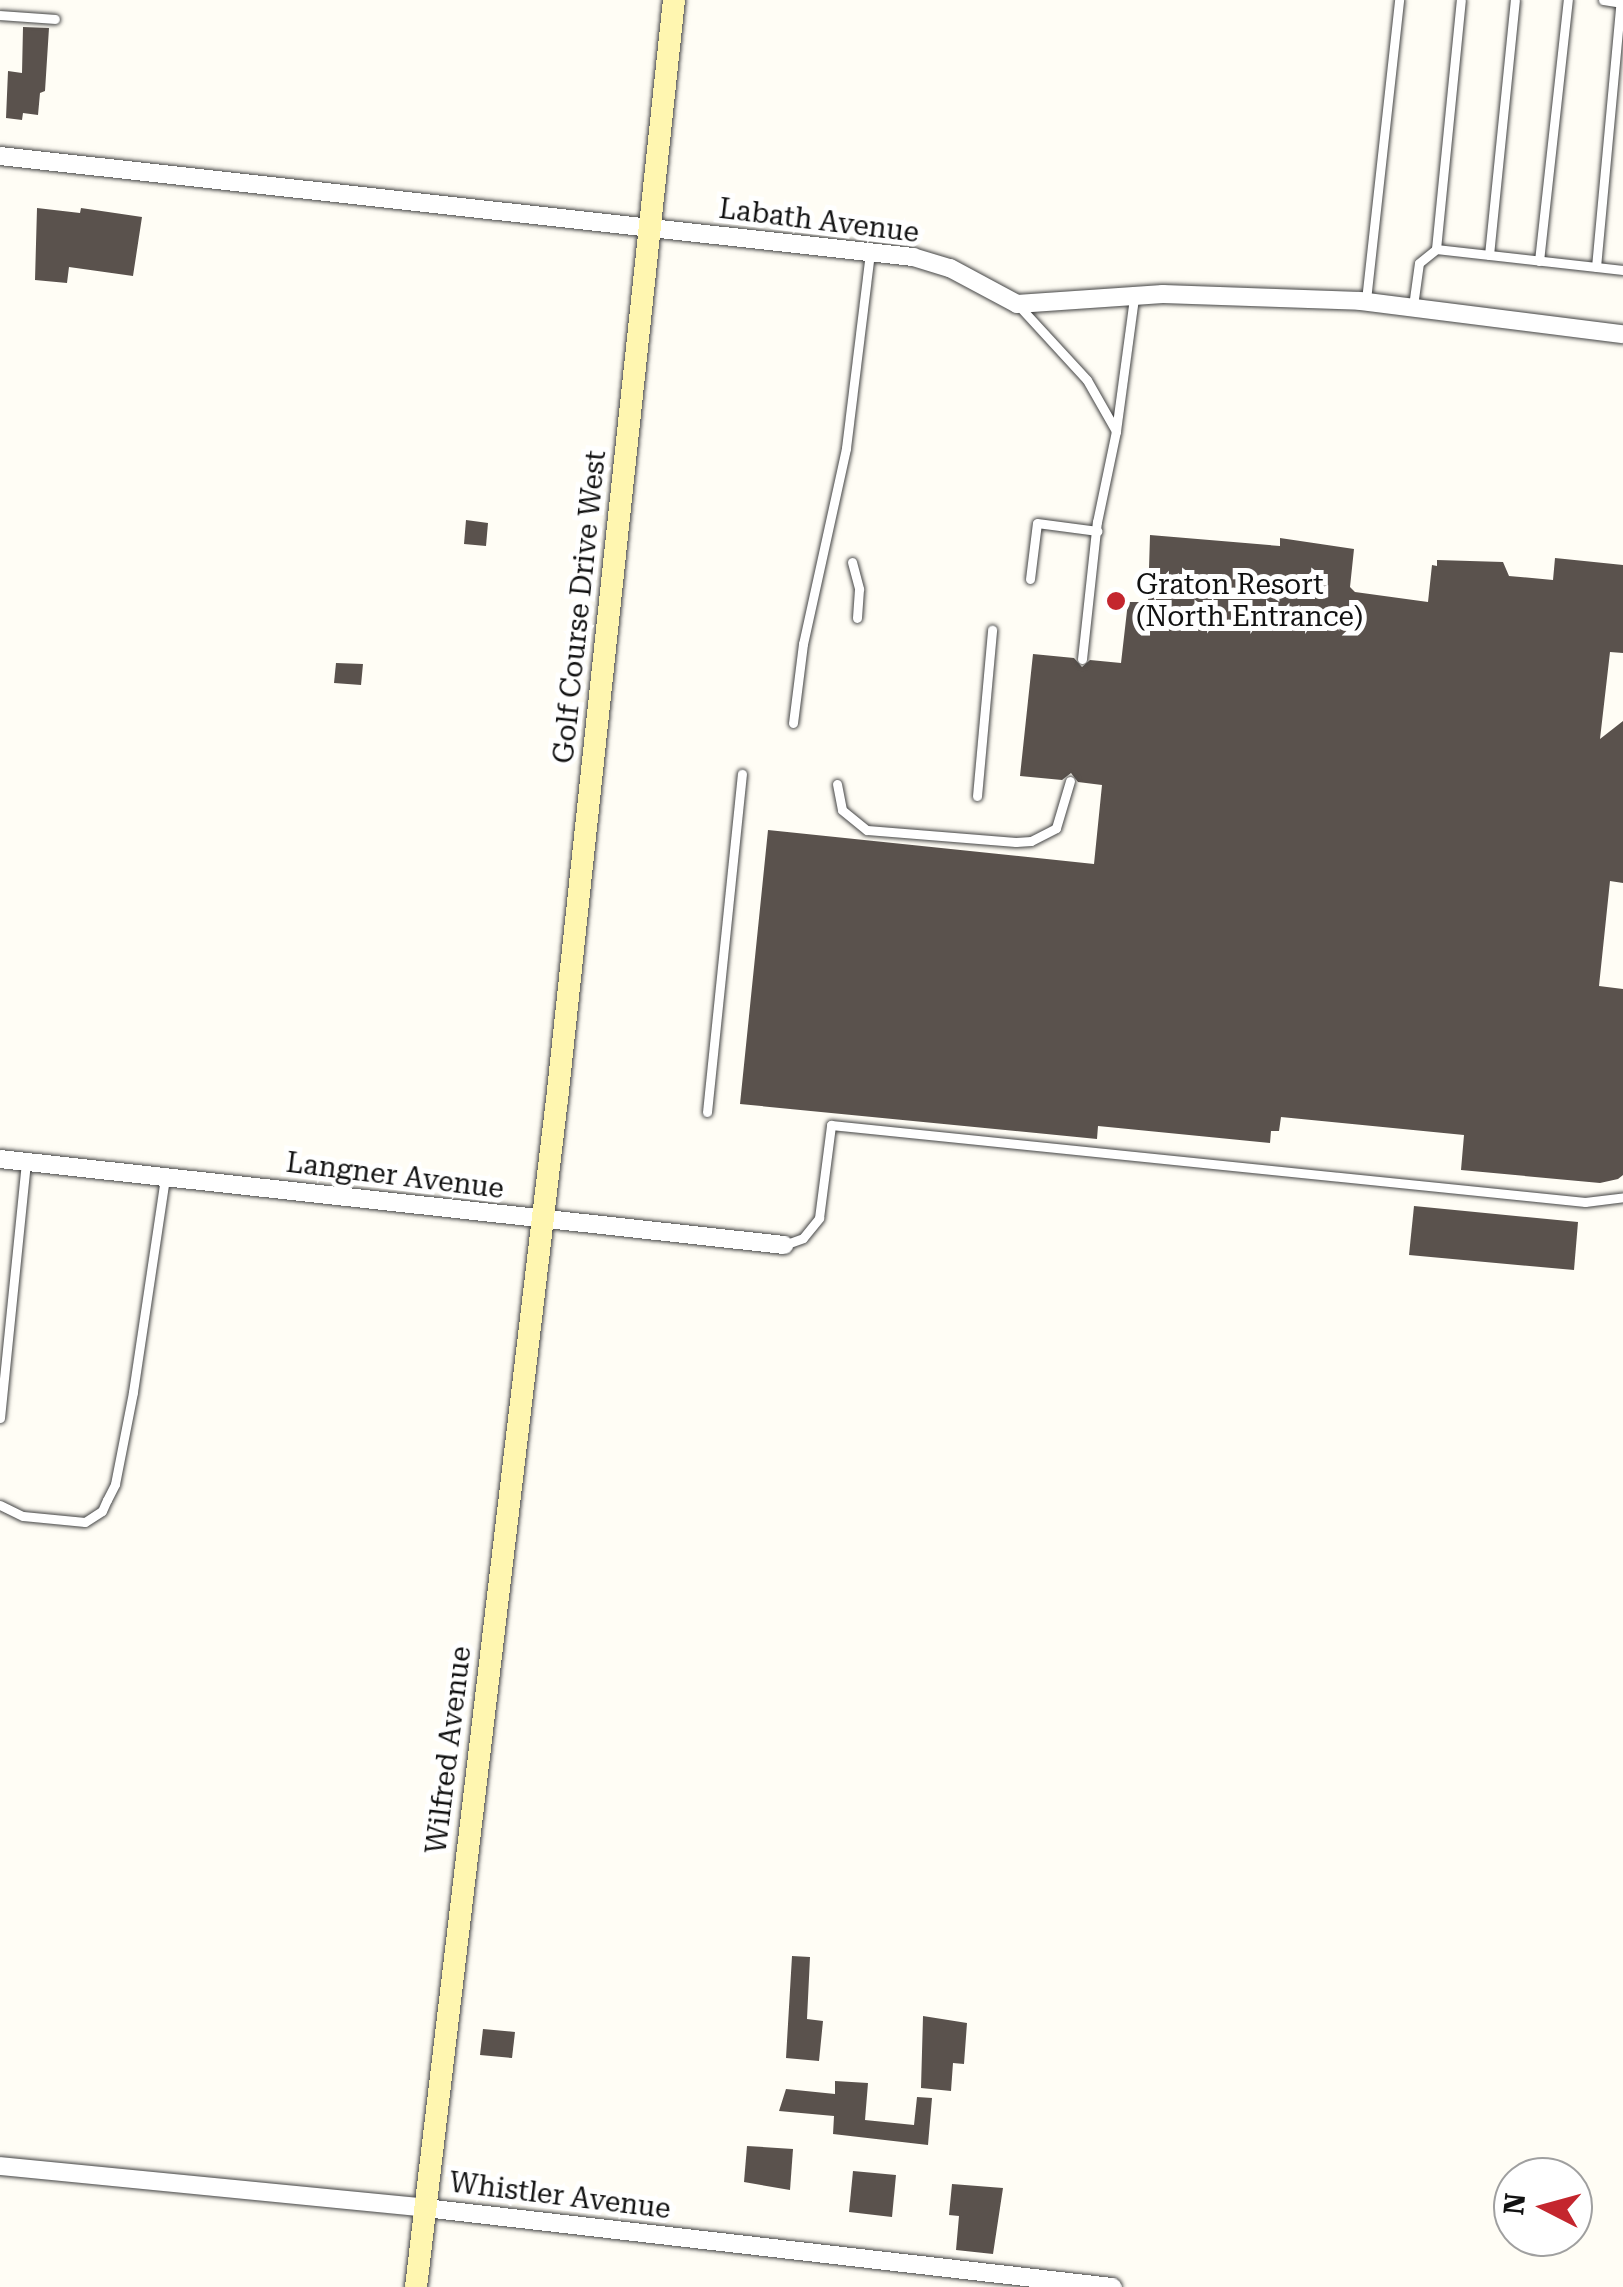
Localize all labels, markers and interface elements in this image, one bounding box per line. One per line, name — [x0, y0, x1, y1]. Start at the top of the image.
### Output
street label: Labath Avenue — [717, 192, 921, 250]
street label: Golf Course Drive West — [547, 449, 613, 765]
place label: Graton Resort (North Entrance) — [1136, 568, 1363, 634]
marker: Graton Resort (North Entrance) — [1105, 590, 1127, 612]
street label: Langner Avenue — [284, 1146, 506, 1206]
street label: Wilfred Avenue — [420, 1644, 478, 1856]
north arrow — [1493, 2157, 1593, 2257]
street label: Whistler Avenue — [447, 2166, 673, 2226]
text: N — [1497, 2192, 1532, 2216]

